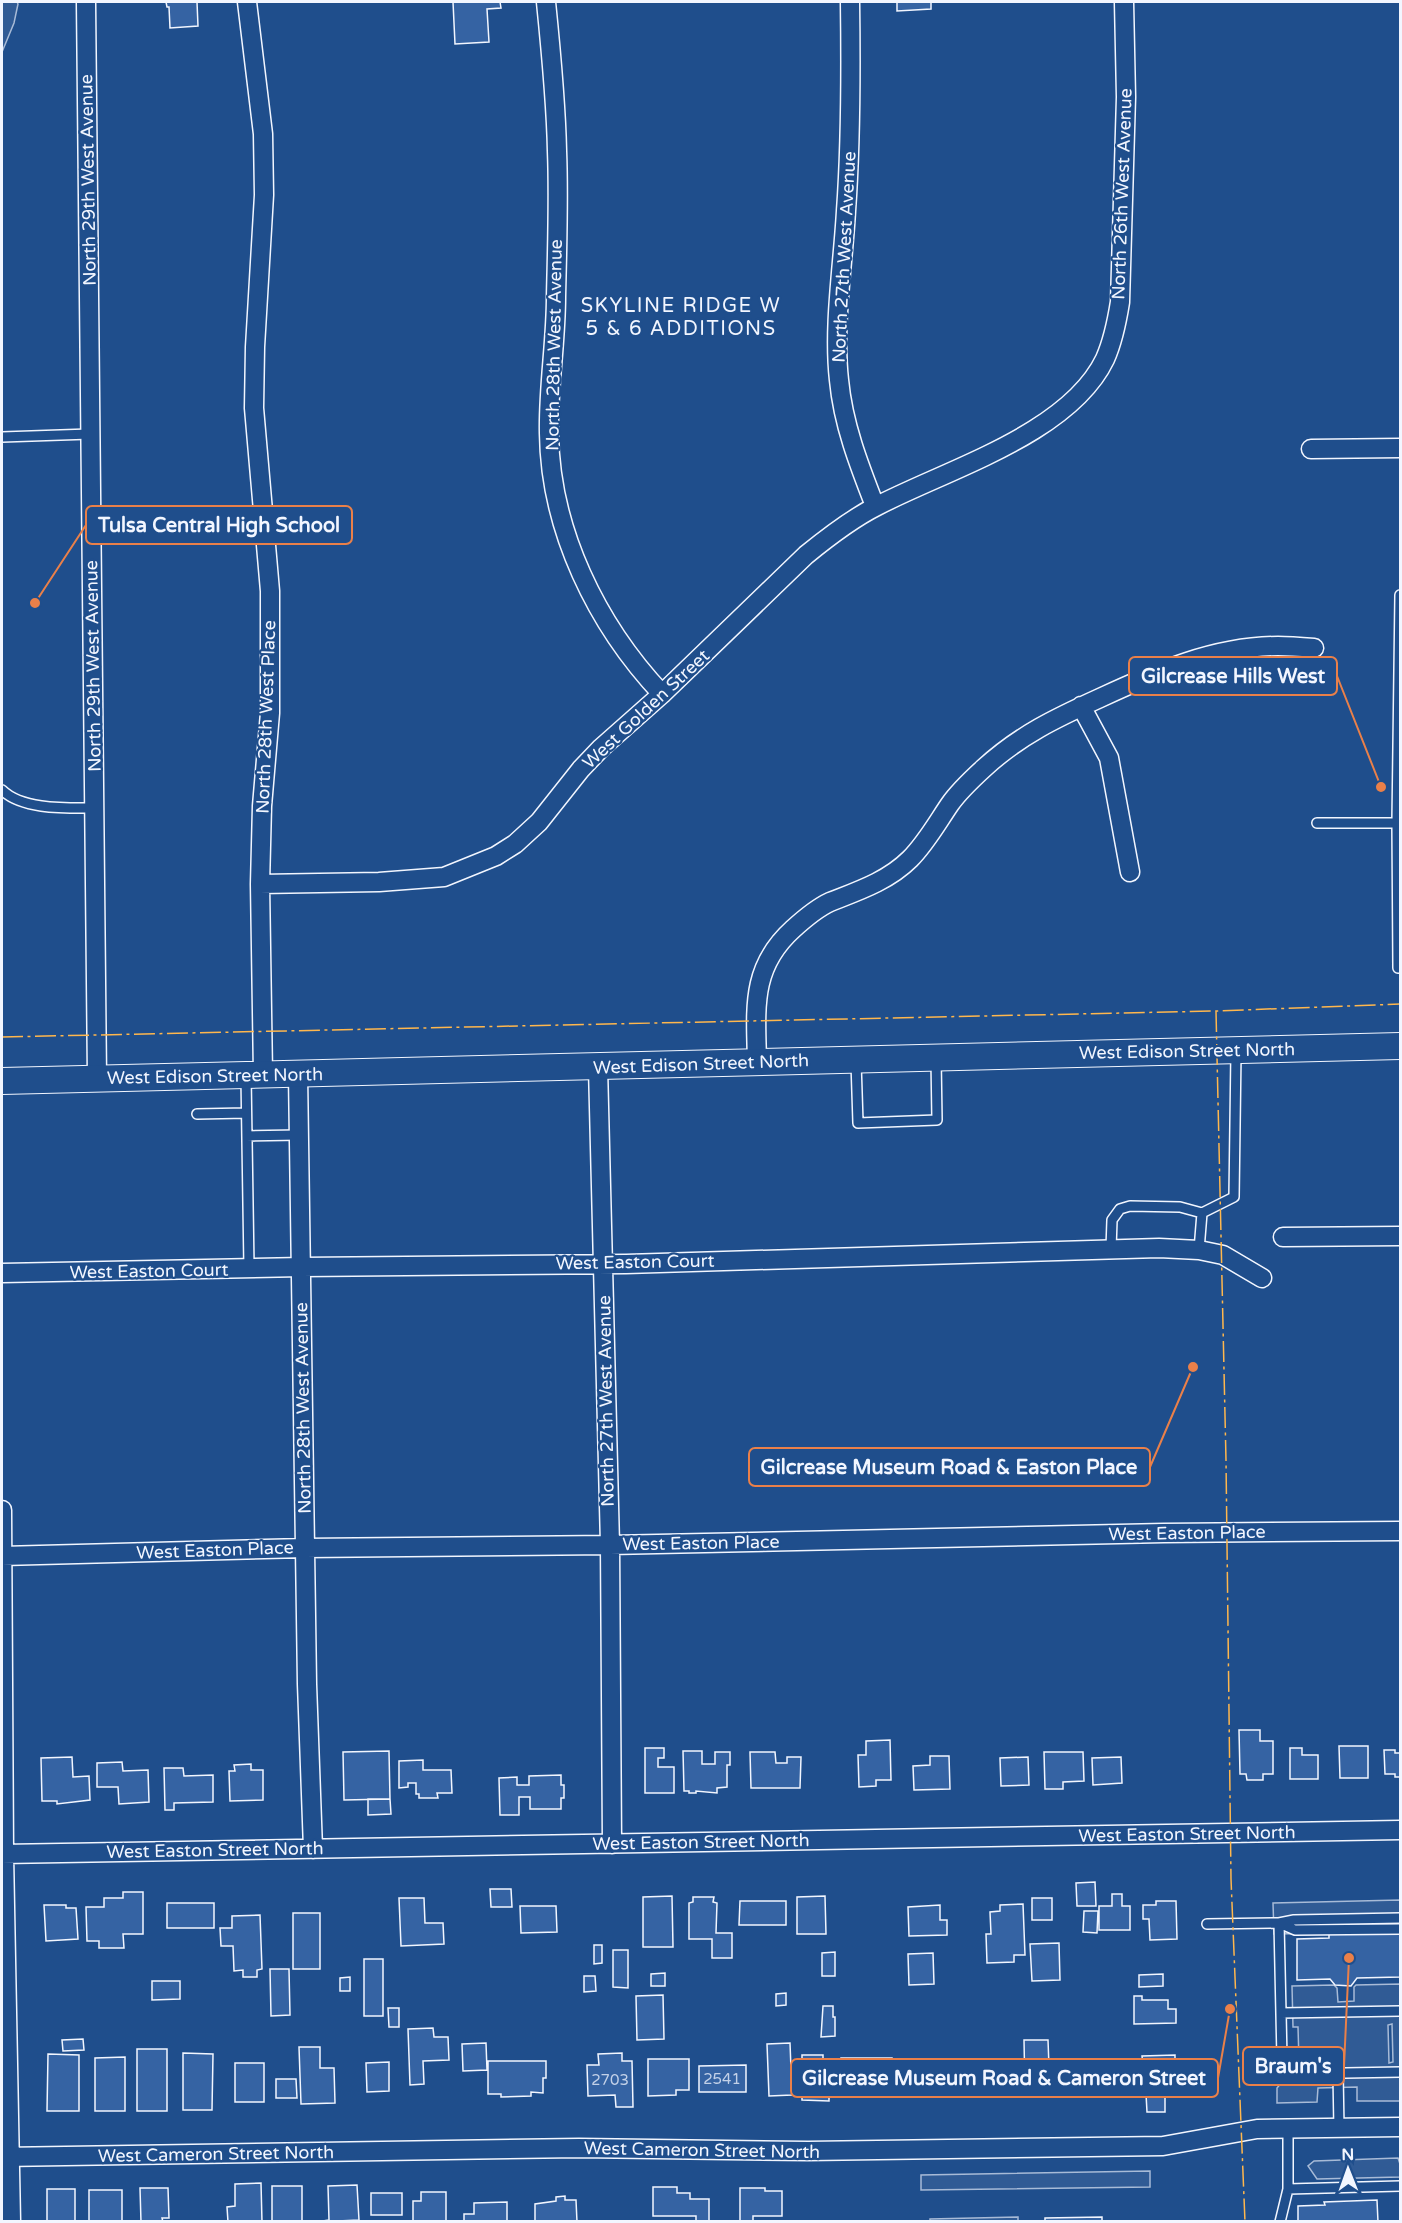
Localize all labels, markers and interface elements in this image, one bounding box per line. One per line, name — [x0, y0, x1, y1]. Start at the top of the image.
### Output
street label: North 29th West Avenue — [75, 74, 101, 286]
street label: North 26th West Avenue — [1107, 88, 1137, 300]
street label: North 27th West Avenue — [827, 151, 861, 363]
street label: North 28th West Avenue — [541, 239, 567, 451]
district label: SKYLINE RIDGE W 5 & 6 ADDITIONS — [581, 294, 781, 341]
callout: Tulsa Central High School — [86, 506, 352, 544]
text: Tulsa Central High School — [97, 514, 340, 538]
street label: North 29th West Avenue — [80, 560, 106, 772]
street label: North 28th West Place — [252, 620, 280, 814]
street label: West Golden Street — [578, 644, 714, 773]
callout: Gilcrease Hills West — [1129, 657, 1337, 695]
text: Gilcrease Hills West — [1141, 665, 1325, 689]
street label: West Edison Street North — [1079, 1038, 1295, 1064]
street label: West Edison Street North — [593, 1049, 809, 1079]
street label: West Edison Street North — [107, 1063, 323, 1089]
street label: West Easton Court — [555, 1250, 715, 1274]
street label: West Easton Court — [69, 1259, 229, 1283]
street label: North 27th West Avenue — [593, 1295, 619, 1507]
street label: North 28th West Avenue — [290, 1302, 316, 1514]
callout: Gilcrease Museum Road & Easton Place — [749, 1448, 1150, 1486]
text: Gilcrease Museum Road & Easton Place — [761, 1456, 1137, 1480]
street label: West Easton Place — [1108, 1521, 1266, 1545]
street label: West Easton Place — [622, 1531, 780, 1555]
street label: West Easton Place — [136, 1536, 294, 1564]
street label: West Easton Street North — [1078, 1821, 1296, 1847]
street label: West Easton Street North — [592, 1829, 810, 1855]
street label: West Easton Street North — [106, 1837, 324, 1863]
callout: Braum's — [1243, 2047, 1344, 2085]
text: Braum's — [1254, 2055, 1332, 2079]
callout: Gilcrease Museum Road & Cameron Street — [791, 2059, 1218, 2097]
text: Gilcrease Museum Road & Cameron Street — [802, 2067, 1206, 2091]
house number: 2541 — [703, 2070, 741, 2088]
house number: 2703 — [591, 2071, 629, 2089]
street label: West Cameron Street North — [584, 2137, 820, 2163]
north arrow — [1318, 2139, 1378, 2199]
street label: West Cameron Street North — [98, 2141, 334, 2167]
text: N — [1341, 2145, 1354, 2165]

